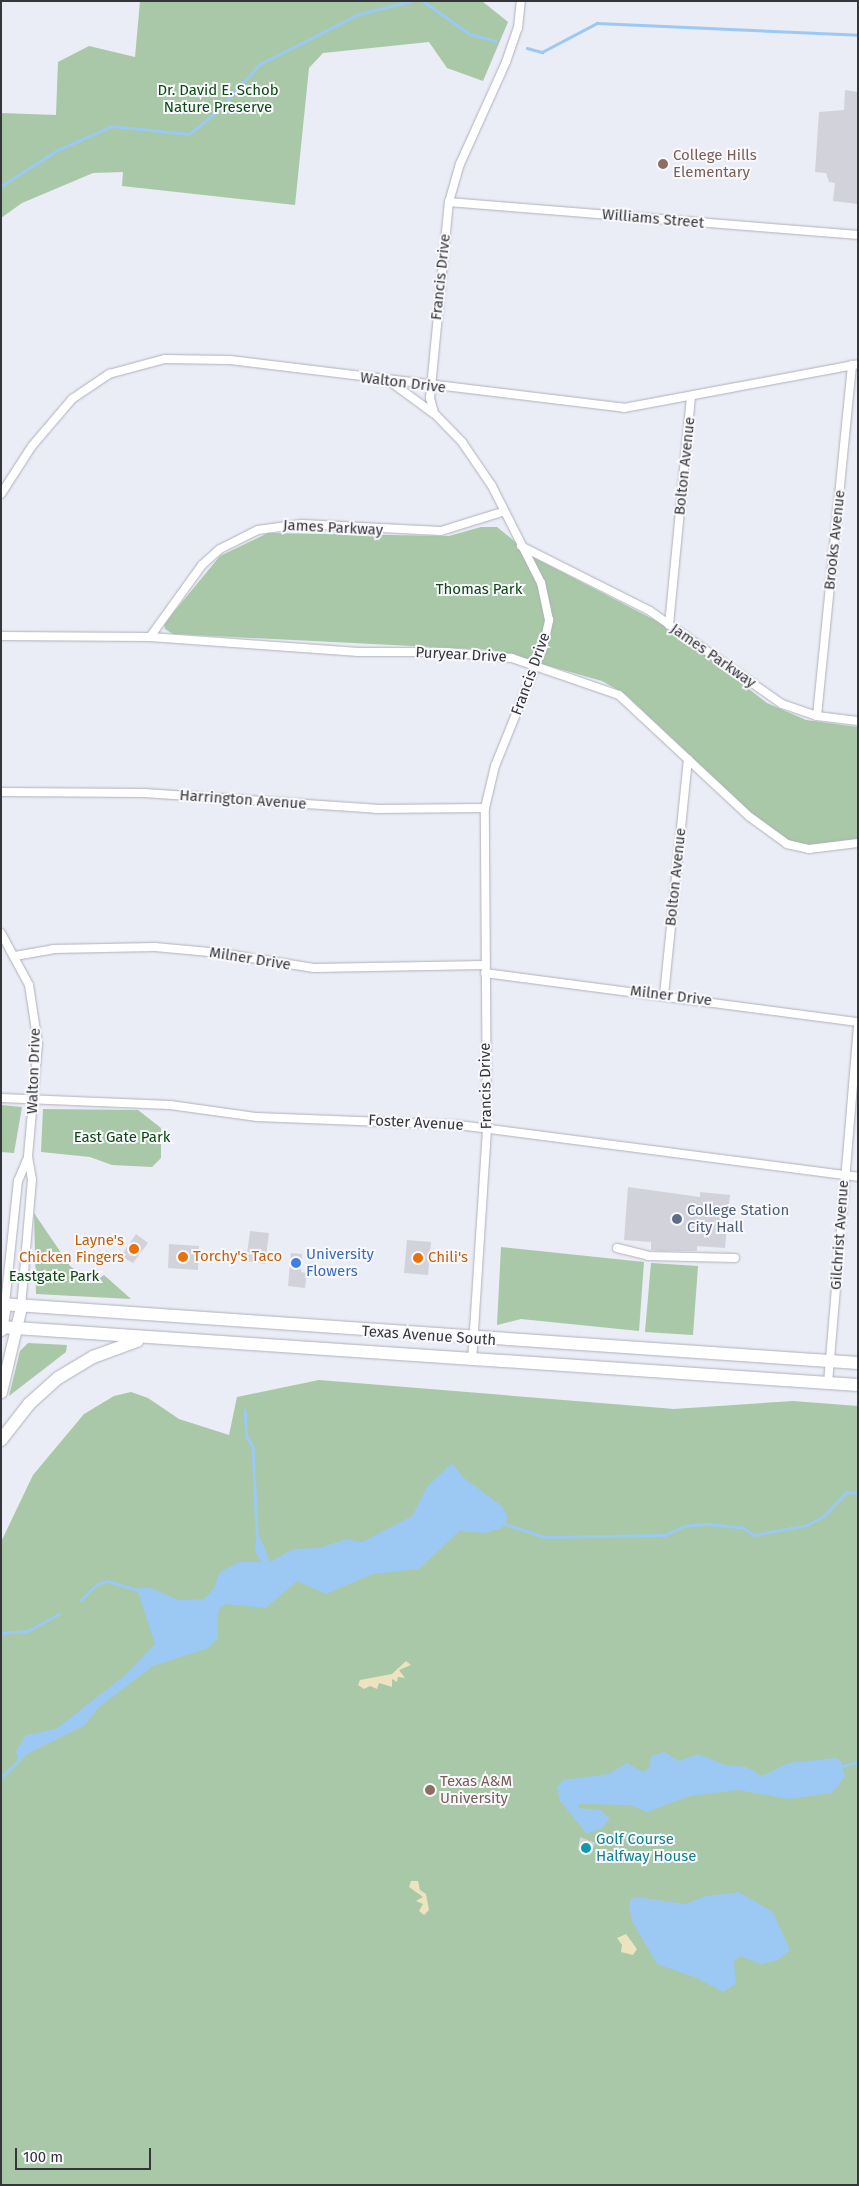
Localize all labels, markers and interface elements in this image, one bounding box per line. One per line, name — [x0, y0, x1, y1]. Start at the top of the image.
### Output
park label: Dr. David E. Schob Nature Preserve — [157, 81, 279, 116]
place label: College Hills Elementary — [673, 146, 757, 181]
marker: College Hills Elementary — [657, 158, 669, 170]
street label: Williams Street — [601, 206, 705, 232]
street label: Francis Drive — [428, 233, 454, 321]
street label: Walton Drive — [359, 369, 447, 397]
street label: Bolton Avenue — [671, 416, 699, 516]
street label: Brooks Avenue — [821, 489, 849, 591]
street label: James Parkway — [283, 516, 383, 540]
park label: Thomas Park — [436, 581, 522, 599]
street label: James Parkway — [667, 620, 759, 692]
street label: Francis Drive — [508, 630, 554, 718]
street label: Puryear Drive — [415, 644, 507, 666]
street label: Harrington Avenue — [179, 787, 307, 813]
street label: Bolton Avenue — [662, 827, 690, 927]
street label: Milner Drive — [208, 944, 292, 974]
street label: Milner Drive — [629, 982, 713, 1010]
street label: Walton Drive — [24, 1028, 44, 1114]
street label: Francis Drive — [476, 1043, 496, 1129]
street label: Foster Avenue — [368, 1112, 464, 1134]
park label: East Gate Park — [74, 1129, 170, 1147]
street label: Gilchrist Avenue — [827, 1179, 853, 1291]
place label: College Station City Hall — [687, 1201, 789, 1236]
marker: College Station City Hall — [671, 1213, 683, 1225]
place label: Layne's Chicken Fingers — [19, 1231, 124, 1266]
marker: Layne's Chicken Fingers — [128, 1243, 140, 1255]
place label: University Flowers — [306, 1245, 374, 1280]
place label: Torchy's Taco — [193, 1248, 282, 1266]
place label: Chili's — [428, 1249, 468, 1267]
marker: Torchy's Taco — [177, 1251, 189, 1263]
marker: Chili's — [412, 1252, 424, 1264]
marker: University Flowers — [290, 1257, 302, 1269]
park label: Eastgate Park — [9, 1268, 99, 1286]
street label: Texas Avenue South — [361, 1322, 497, 1350]
place label: Texas A&M University — [440, 1772, 512, 1807]
marker: Texas A&M University — [424, 1784, 436, 1796]
place label: Golf Course Halfway House — [596, 1830, 696, 1865]
marker: Golf Course Halfway House — [580, 1842, 592, 1854]
scale bar — [18, 2138, 154, 2170]
text: 100 m — [23, 2148, 63, 2166]

